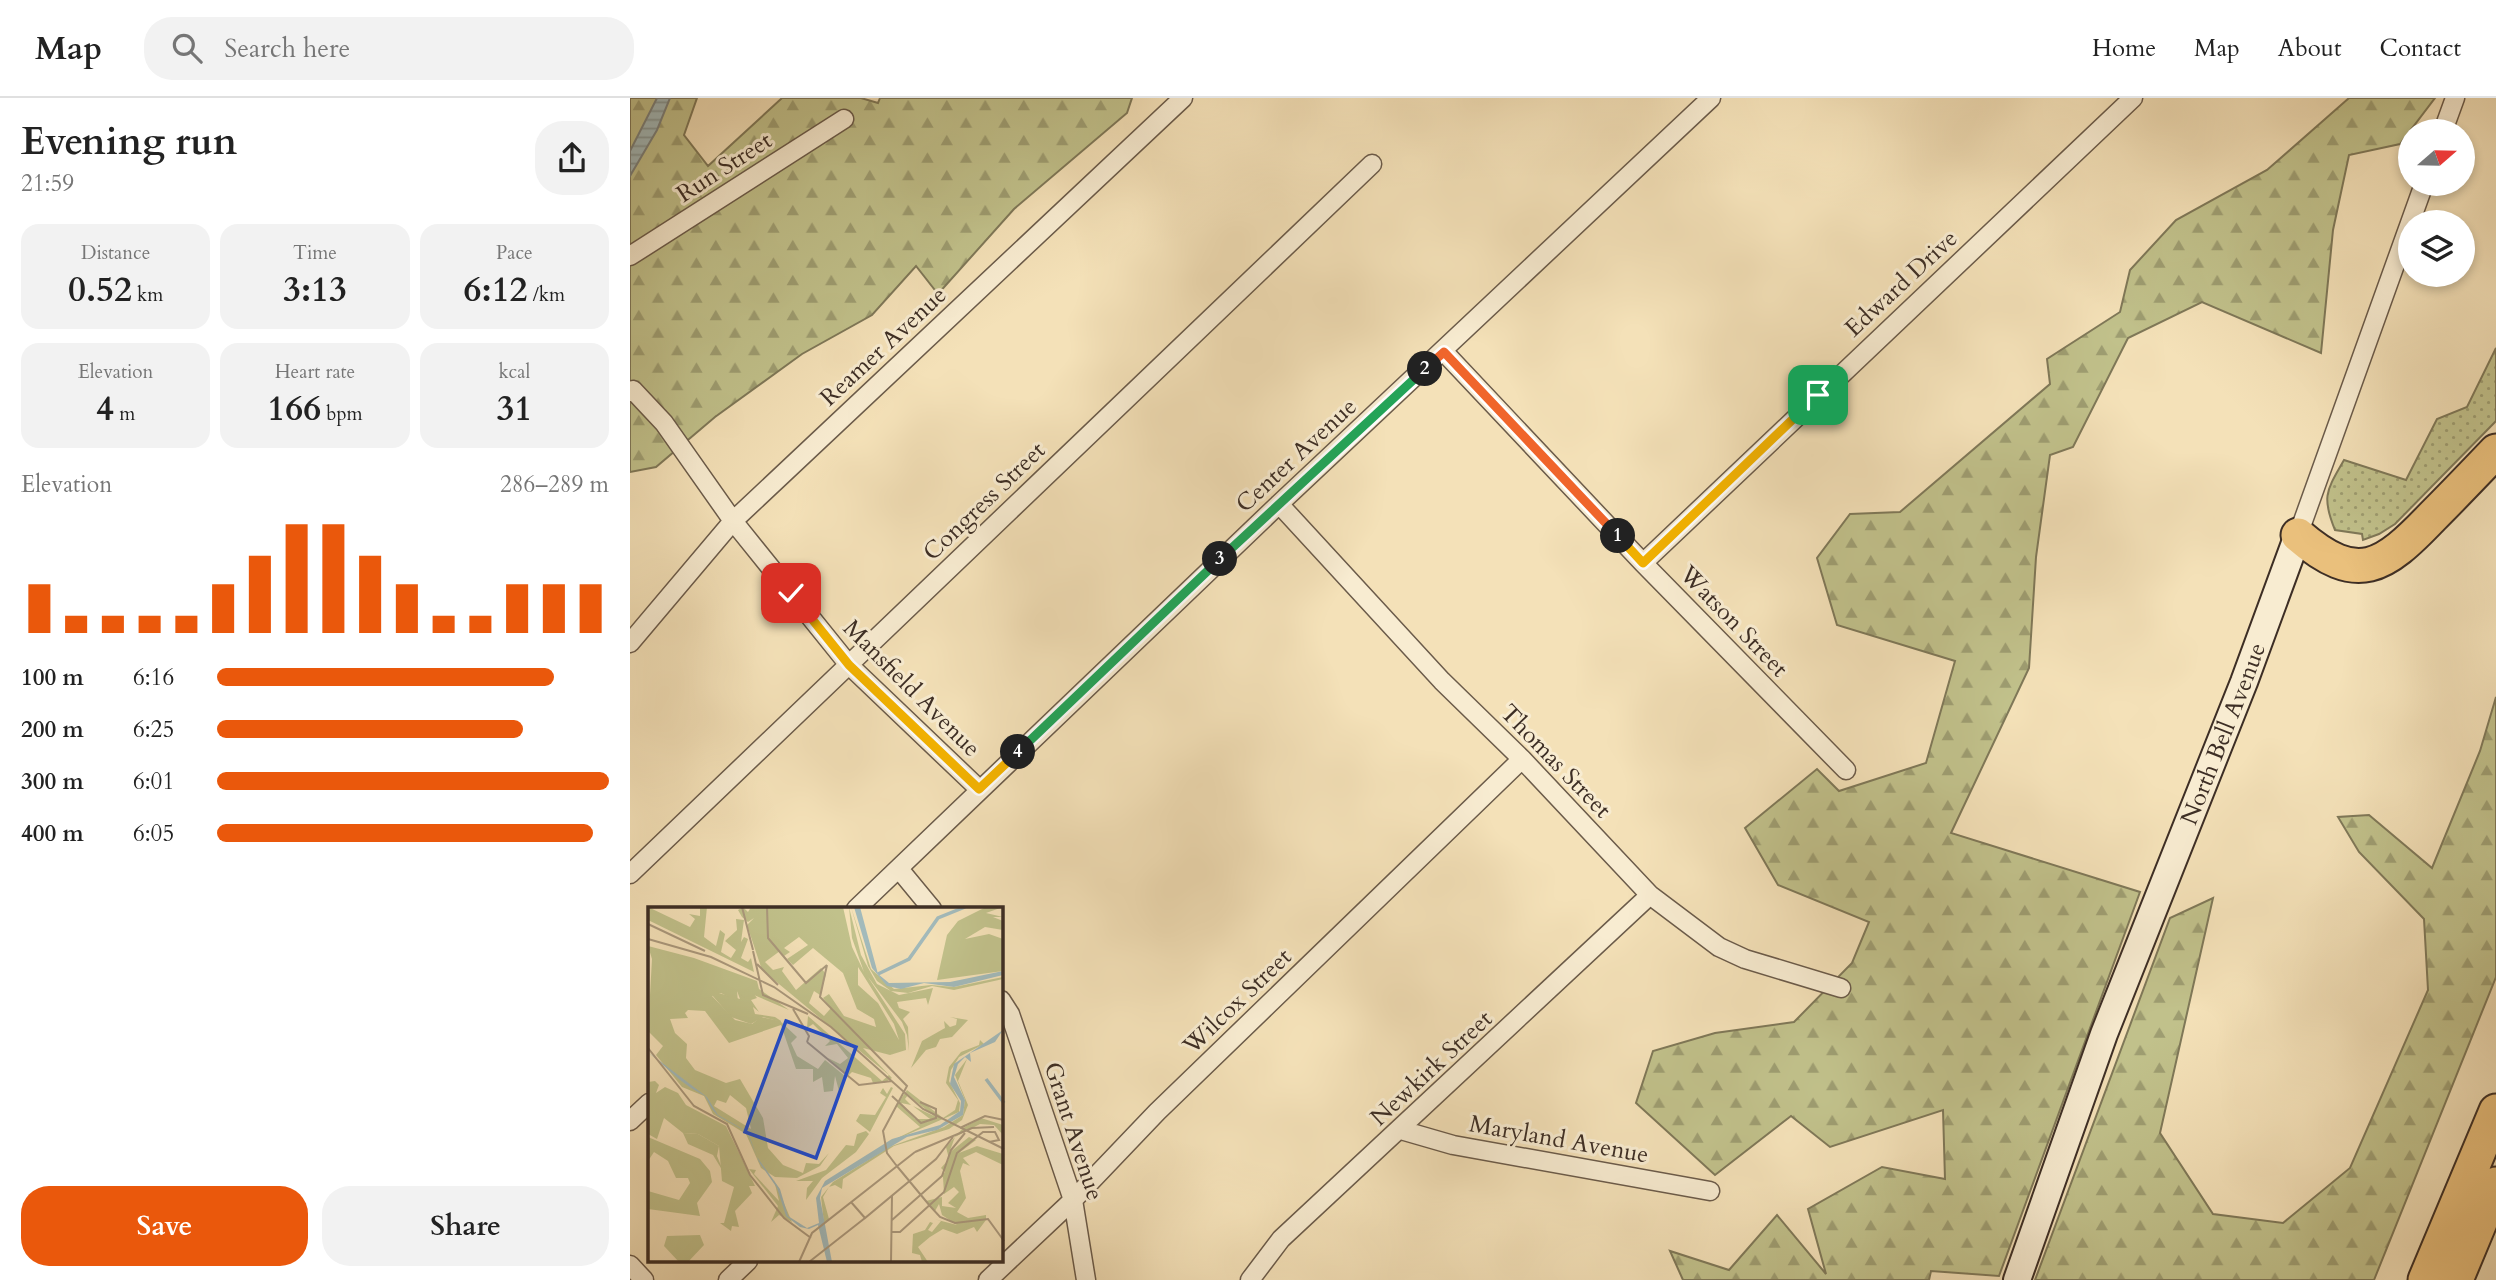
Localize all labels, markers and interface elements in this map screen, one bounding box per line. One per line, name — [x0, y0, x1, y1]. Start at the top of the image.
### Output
search box — [144, 17, 634, 80]
text: Map — [35, 26, 102, 71]
icon: search — [168, 29, 206, 67]
text: Search here — [224, 31, 350, 66]
text: Home — [2092, 32, 2156, 65]
text: Map — [2194, 32, 2240, 65]
text: About — [2278, 32, 2342, 65]
text: Contact — [2380, 32, 2461, 65]
text: Evening run — [21, 116, 237, 168]
north arrow — [2398, 119, 2474, 196]
map controls — [2398, 119, 2475, 287]
button: share — [535, 121, 609, 195]
street label: Run Street — [670, 124, 779, 211]
text: 21:59 — [21, 168, 74, 199]
button: layers — [2398, 210, 2475, 287]
street label: Edward Drive — [1838, 222, 1965, 344]
text: Distance — [81, 240, 150, 266]
text: Time — [293, 240, 337, 266]
text: Pace — [496, 240, 533, 266]
text: 0.52 — [68, 266, 132, 314]
text: 3:13 — [283, 266, 347, 314]
text: 6:12 — [464, 266, 528, 314]
street label: Reamer Avenue — [813, 279, 954, 414]
text: km — [132, 282, 163, 308]
text: /km — [528, 282, 565, 308]
pin: 2 — [1408, 352, 1442, 386]
text: 2 — [1420, 355, 1429, 381]
text: Elevation — [78, 359, 153, 385]
text: Heart rate — [275, 359, 355, 385]
text: kcal — [498, 359, 530, 385]
pin — [1788, 365, 1848, 425]
icon: arrive — [1799, 376, 1837, 414]
text: 4 — [96, 385, 114, 433]
text: 166 — [267, 385, 321, 433]
text: 31 — [496, 385, 532, 433]
street label: Center Avenue — [1229, 391, 1364, 520]
text: m — [114, 401, 135, 427]
text: bpm — [321, 401, 363, 427]
street label: Congress Street — [916, 434, 1053, 568]
text: Elevation — [21, 469, 112, 500]
text: 286–289 m — [500, 469, 609, 500]
pin: 1 — [1600, 518, 1636, 554]
text: 1 — [1613, 522, 1622, 548]
pin: 3 — [1202, 542, 1238, 576]
text: 3 — [1215, 545, 1224, 571]
street label: Watson Street — [1671, 558, 1796, 685]
pin — [761, 563, 821, 623]
icon: check — [772, 574, 810, 612]
street label: Mansfield Avenue — [836, 612, 988, 764]
street label: North Bell Avenue — [2173, 638, 2274, 830]
text: 100 m — [21, 662, 84, 693]
text: 6:16 — [133, 662, 174, 693]
street label: Thomas Street — [1493, 697, 1619, 826]
text: 200 m — [21, 714, 84, 745]
text: 6:25 — [133, 714, 174, 745]
pin: 4 — [1000, 734, 1036, 770]
text: 4 — [1013, 738, 1022, 764]
text: 300 m — [21, 766, 84, 797]
text: 6:01 — [133, 766, 174, 797]
text: 400 m — [21, 818, 84, 849]
text: 6:05 — [133, 818, 174, 849]
inset map — [648, 907, 1003, 1262]
street label: Wilcox Street — [1175, 941, 1299, 1062]
street label: Newkirk Street — [1363, 1003, 1500, 1134]
street label: Grant Avenue — [1036, 1058, 1111, 1205]
street label: Maryland Avenue — [1467, 1107, 1651, 1172]
button: Save — [21, 1186, 308, 1266]
button: Share — [322, 1186, 609, 1266]

